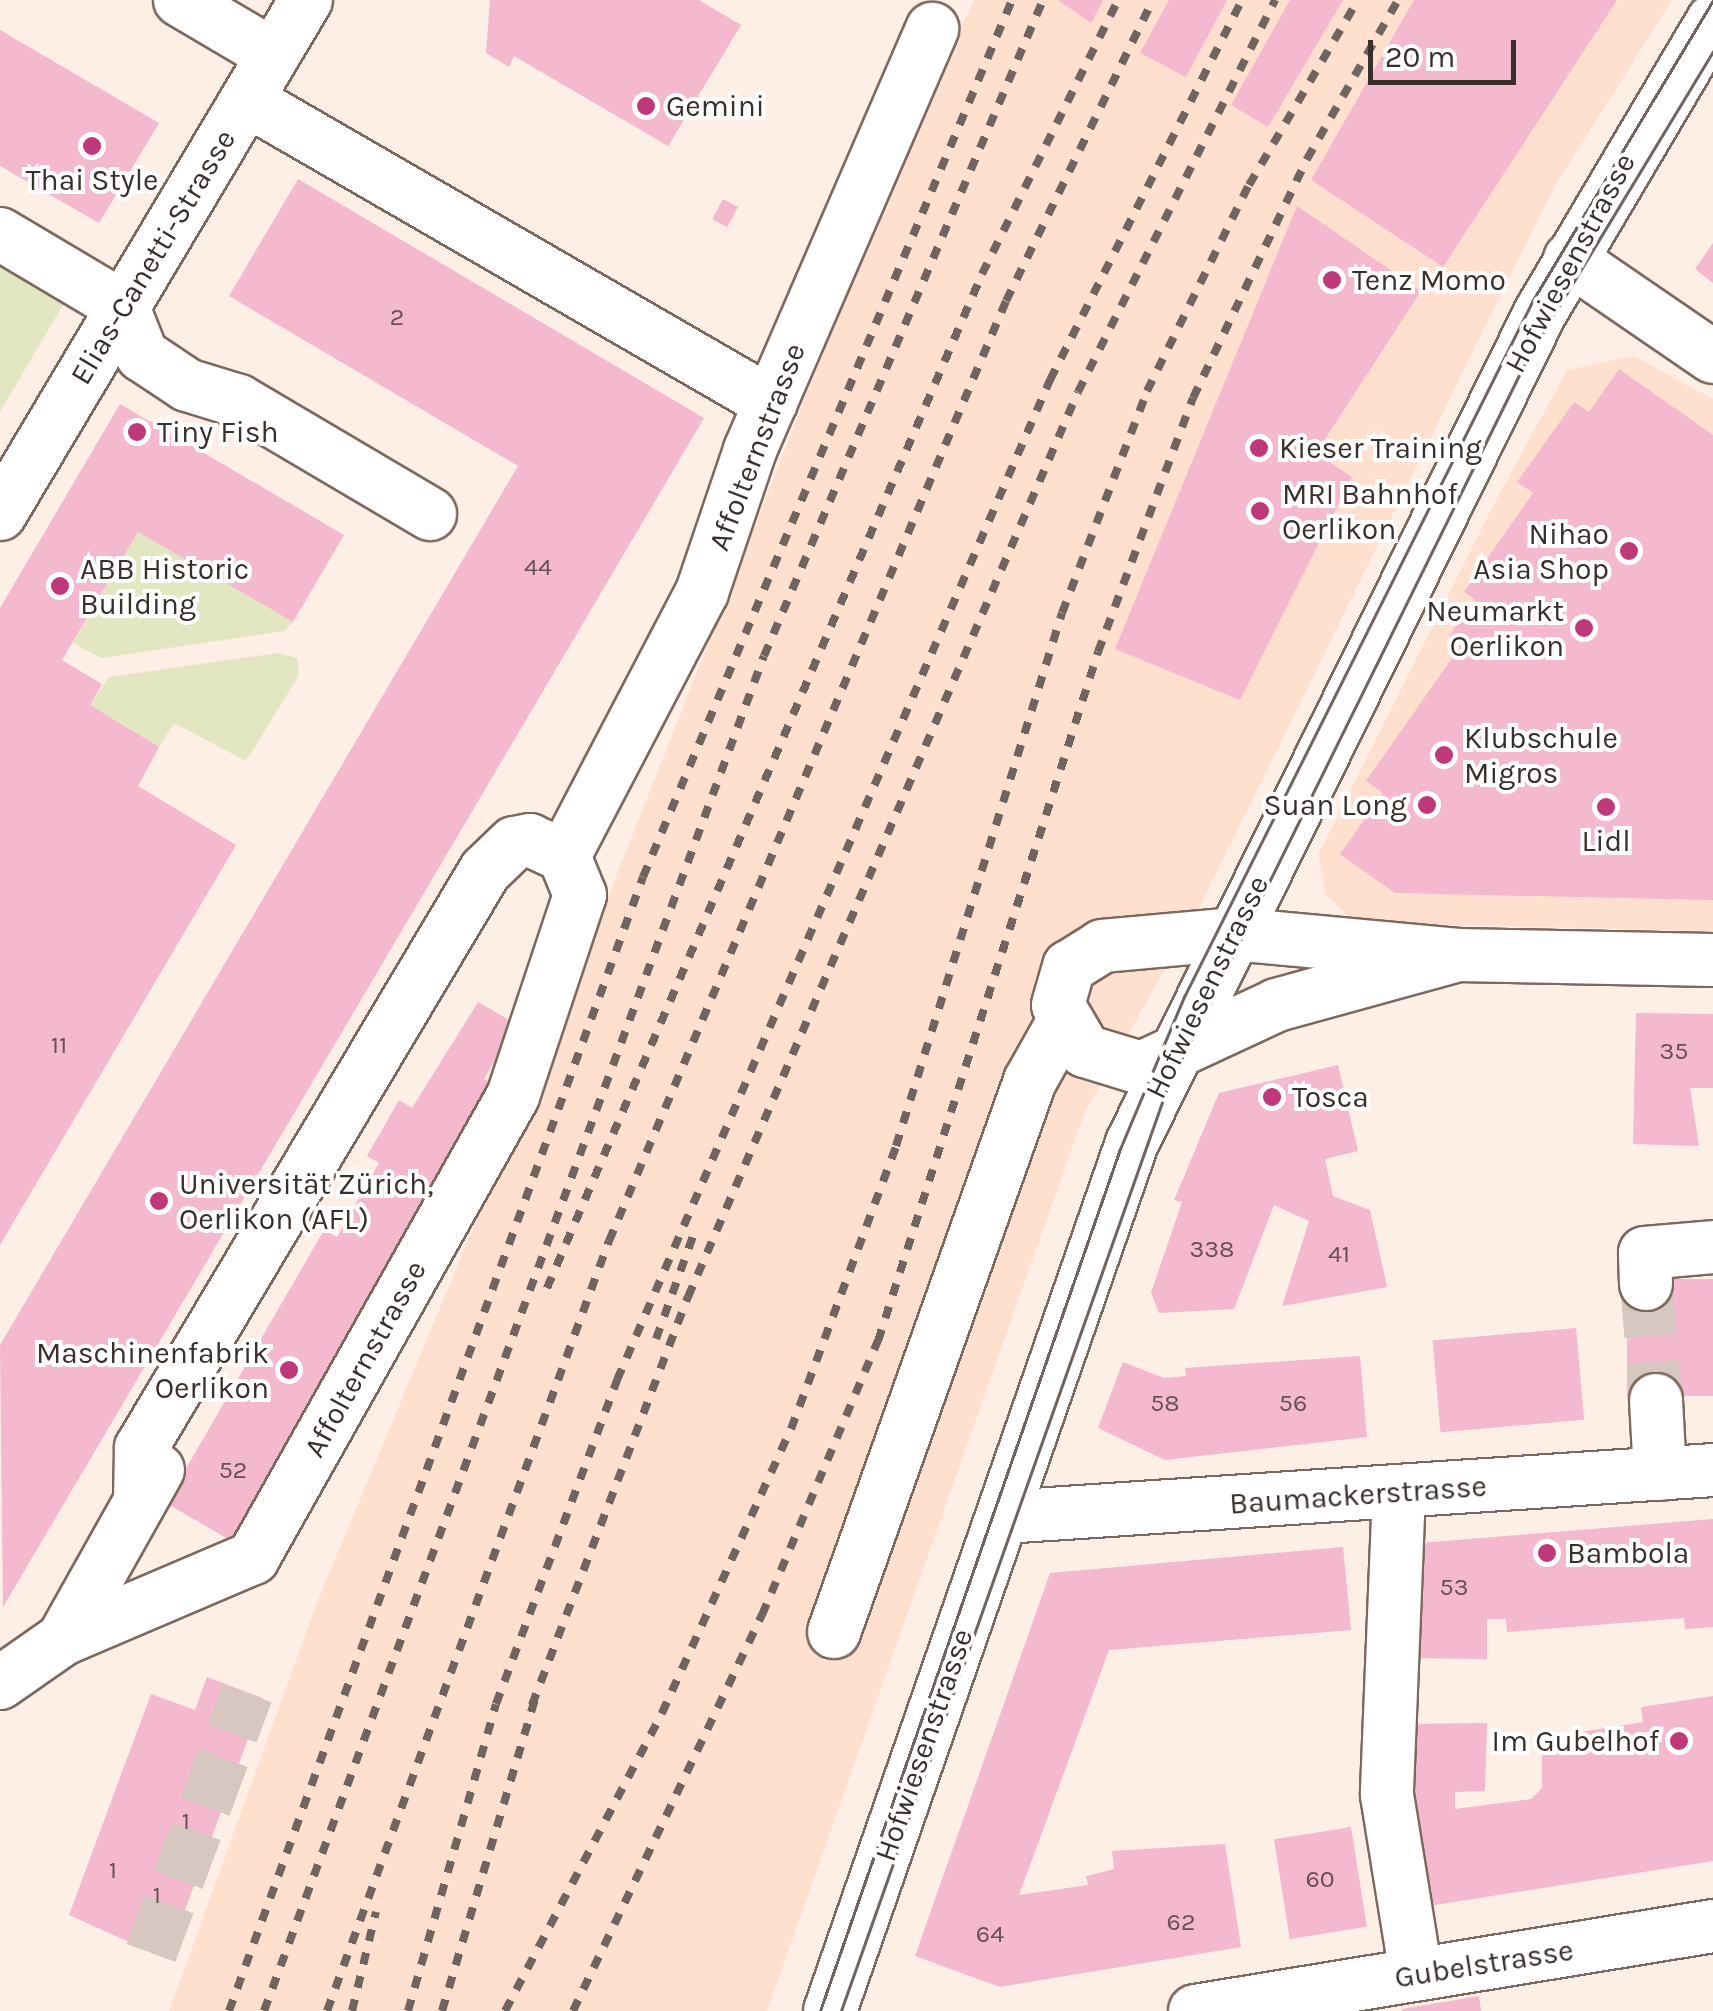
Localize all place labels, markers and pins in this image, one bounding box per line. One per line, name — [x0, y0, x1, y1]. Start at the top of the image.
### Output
place label: Gemini — [666, 88, 765, 124]
marker: Gemini — [635, 95, 657, 117]
marker: Thai Style — [81, 135, 103, 157]
place label: Thai Style — [26, 162, 158, 198]
place label: Tenz Momo — [1352, 262, 1506, 298]
marker: Tenz Momo — [1321, 269, 1343, 291]
place label: Tiny Fish — [157, 414, 279, 450]
marker: Tiny Fish — [126, 421, 148, 443]
place label: Kieser Training — [1279, 430, 1482, 466]
marker: Kieser Training — [1248, 437, 1270, 459]
place label: MRI Bahnhof Oerlikon — [1282, 476, 1457, 546]
marker: MRI Bahnhof Oerlikon — [1247, 498, 1273, 524]
place label: Nihao Asia Shop — [1473, 516, 1609, 586]
marker: Nihao Asia Shop — [1618, 540, 1640, 562]
place label: ABB Historic Building — [80, 551, 249, 622]
marker: ABB Historic Building — [49, 575, 71, 597]
place label: Neumarkt Oerlikon — [1426, 593, 1564, 664]
marker: Neumarkt Oerlikon — [1573, 617, 1595, 639]
place label: Klubschule Migros — [1464, 720, 1618, 790]
marker: Klubschule Migros — [1433, 744, 1455, 766]
place label: Suan Long — [1263, 787, 1407, 823]
marker: Suan Long — [1416, 794, 1438, 816]
marker: Lidl — [1595, 796, 1617, 818]
place label: Lidl — [1581, 823, 1631, 859]
place label: Tosca — [1292, 1079, 1369, 1115]
marker: Tosca — [1261, 1086, 1283, 1108]
place label: Universität Zürich, Oerlikon (AFL) — [179, 1166, 433, 1236]
marker: Universität Zürich, Oerlikon (AFL) — [148, 1190, 170, 1212]
place label: Maschinenfabrik Oerlikon — [36, 1335, 269, 1406]
marker: Maschinenfabrik Oerlikon — [278, 1359, 300, 1381]
place label: Bambola — [1567, 1535, 1689, 1571]
marker: Bambola — [1536, 1542, 1558, 1564]
place label: Im Gubelhof — [1492, 1723, 1659, 1759]
marker: Im Gubelhof — [1668, 1730, 1690, 1752]

